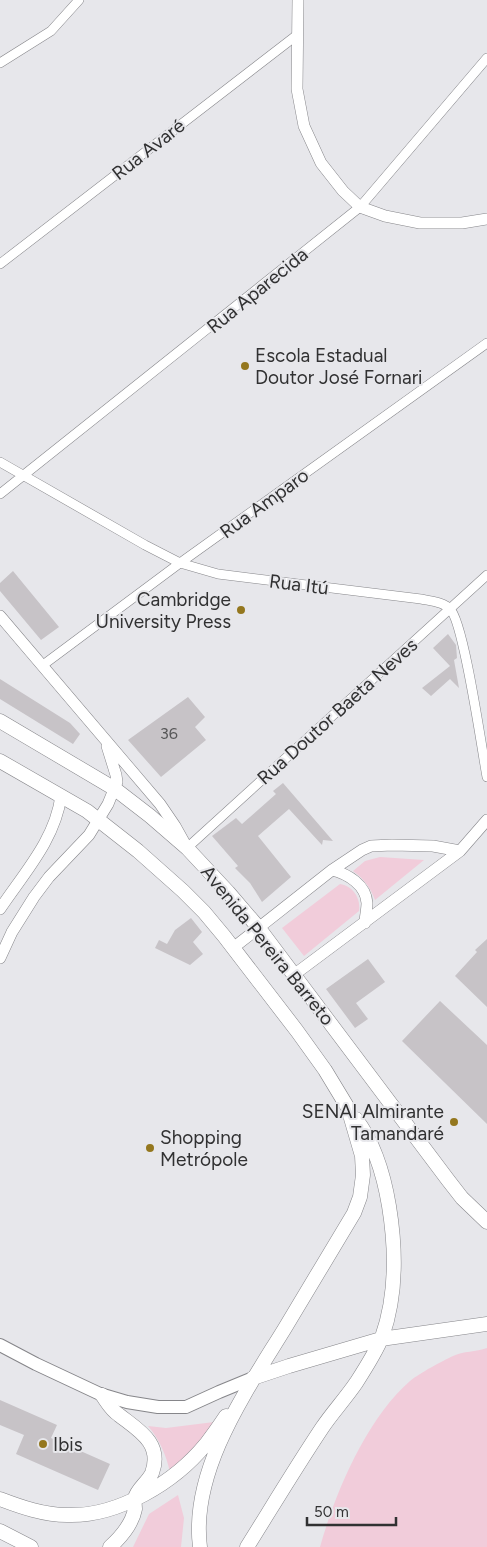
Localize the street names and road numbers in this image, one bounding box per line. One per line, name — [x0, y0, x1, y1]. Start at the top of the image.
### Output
street label: Rua Avaré — [107, 114, 189, 185]
street label: Rua Aparecida — [202, 243, 312, 338]
street label: Rua Amparo — [215, 463, 313, 543]
street label: Rua Itú — [268, 569, 330, 600]
street label: Rua Doutor Baeta Neves — [252, 633, 422, 789]
street label: Avenida Pereira Barreto — [196, 861, 339, 1030]

